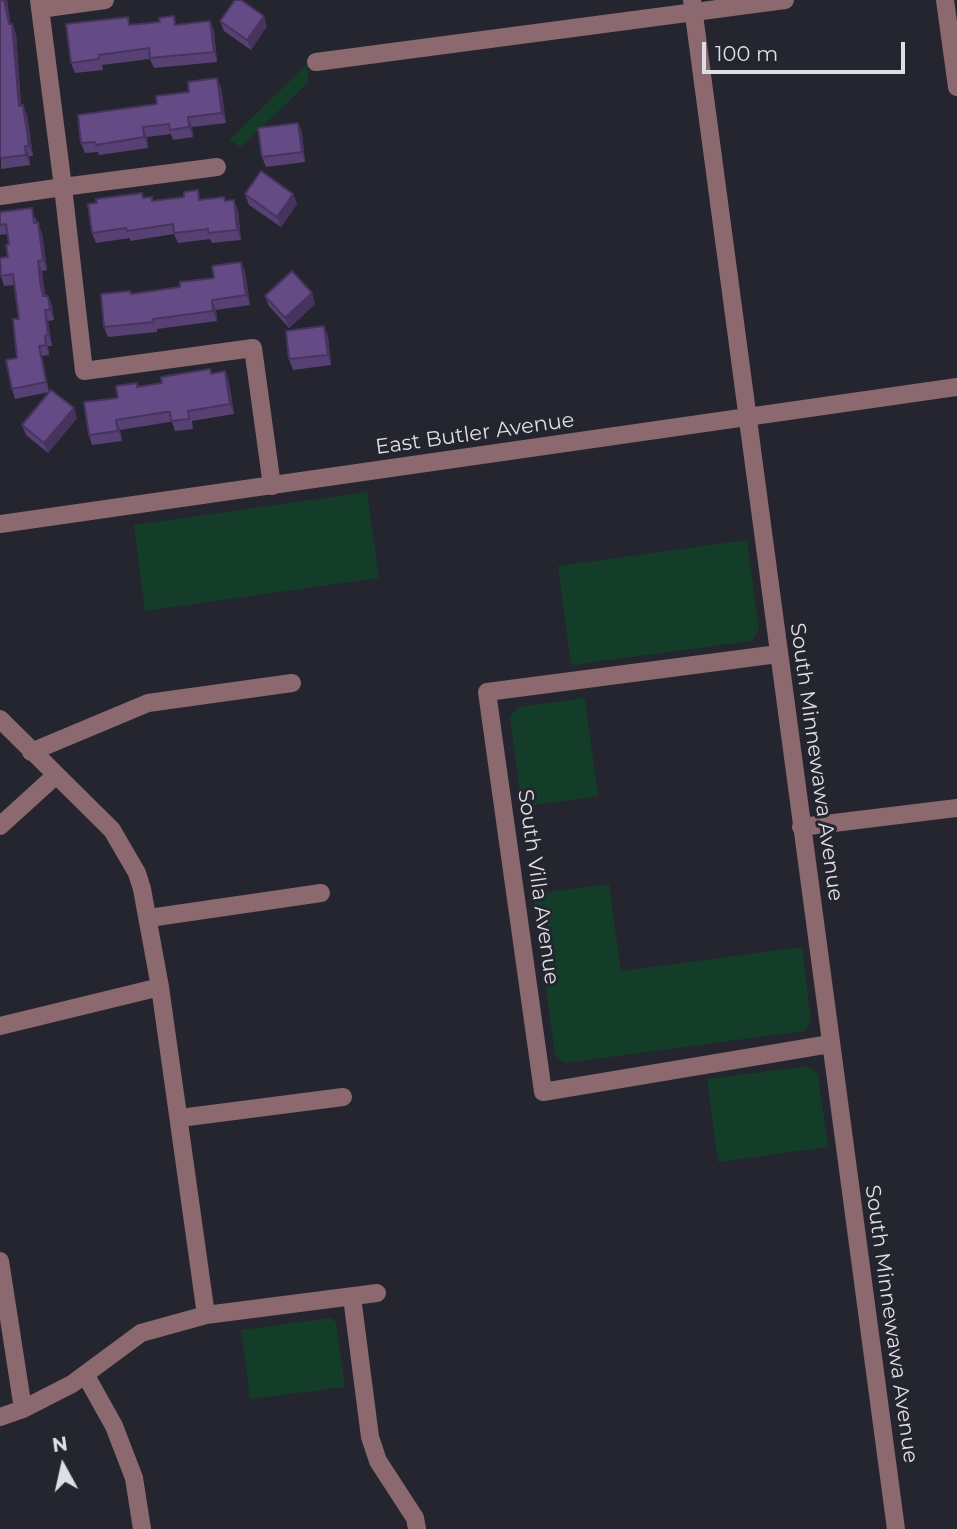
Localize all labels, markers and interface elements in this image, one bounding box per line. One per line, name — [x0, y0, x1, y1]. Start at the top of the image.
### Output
scale bar — [705, 28, 908, 72]
text: 100 m — [715, 41, 778, 66]
street label: East Butler Avenue — [374, 408, 576, 460]
street label: South Minnewawa Avenue — [784, 621, 848, 903]
street label: South Villa Avenue — [512, 788, 564, 986]
street label: South Minnewawa Avenue — [859, 1183, 923, 1465]
north arrow — [28, 1431, 98, 1501]
text: N — [51, 1432, 69, 1457]

